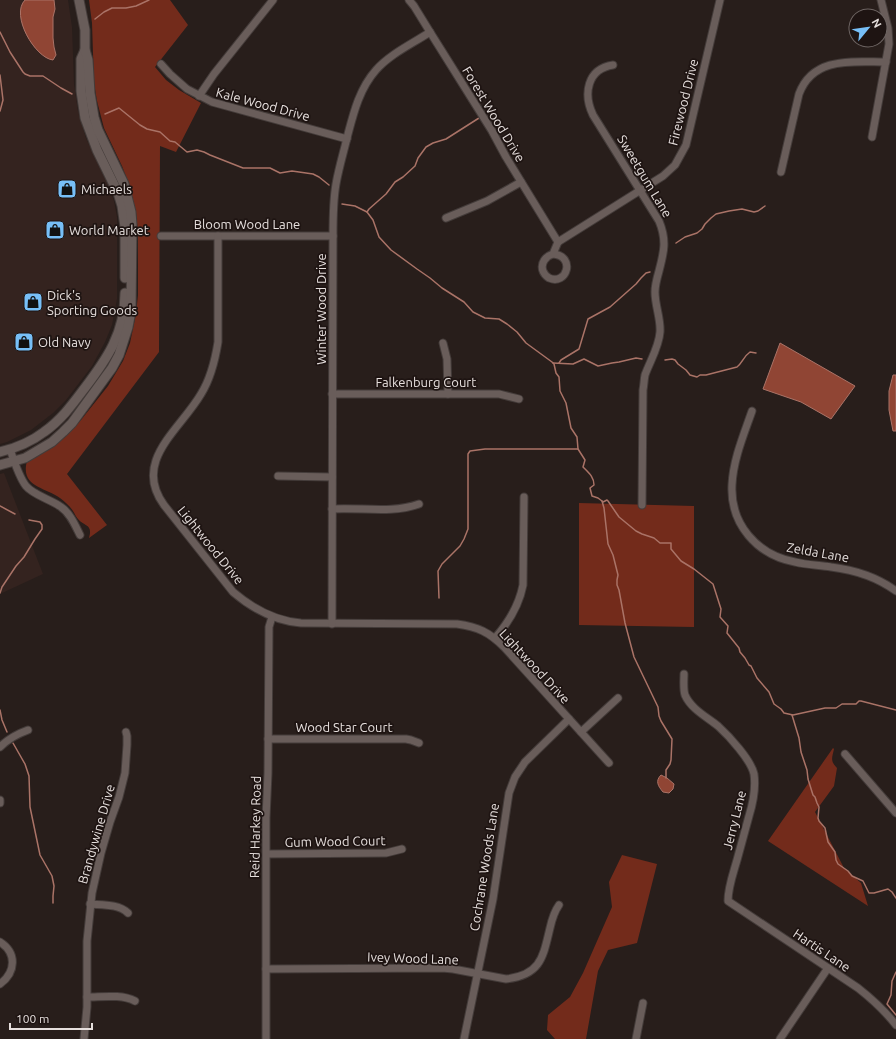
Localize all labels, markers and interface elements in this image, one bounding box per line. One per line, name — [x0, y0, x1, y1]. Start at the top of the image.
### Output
north arrow — [848, 8, 888, 48]
text: N — [870, 17, 884, 30]
street label: Firewood Drive — [665, 57, 701, 147]
street label: Forest Wood Drive — [460, 64, 528, 164]
street label: Kale Wood Drive — [215, 85, 311, 123]
street label: Sweetgum Lane — [615, 132, 675, 220]
shop icon: Michaels — [56, 178, 78, 200]
place label: Michaels — [81, 182, 132, 196]
street label: Bloom Wood Lane — [194, 217, 300, 231]
shop icon: World Market — [44, 219, 66, 241]
place label: World Market — [69, 223, 149, 237]
street label: Winter Wood Drive — [314, 253, 328, 365]
place label: Dick's Sporting Goods — [47, 288, 138, 317]
shop icon: Dick's Sporting Goods — [22, 291, 44, 313]
shop icon: Old Navy — [13, 331, 35, 353]
place label: Old Navy — [38, 335, 91, 349]
street label: Falkenburg Court — [376, 375, 476, 389]
street label: Lightwood Drive — [175, 503, 247, 587]
street label: Zelda Lane — [786, 540, 850, 564]
street label: Lightwood Drive — [497, 626, 573, 706]
street label: Wood Star Court — [295, 720, 393, 734]
street label: Reid Harkey Road — [247, 776, 263, 878]
street label: Brandywine Drive — [75, 783, 117, 885]
street label: Jerry Lane — [720, 789, 748, 851]
street label: Cochrane Woods Lane — [467, 802, 501, 932]
street label: Gum Wood Court — [284, 833, 386, 849]
street label: Hartis Lane — [791, 926, 853, 974]
street label: Ivey Wood Lane — [367, 949, 459, 967]
scale bar — [10, 1005, 92, 1031]
text: 100 m — [16, 1012, 49, 1025]

